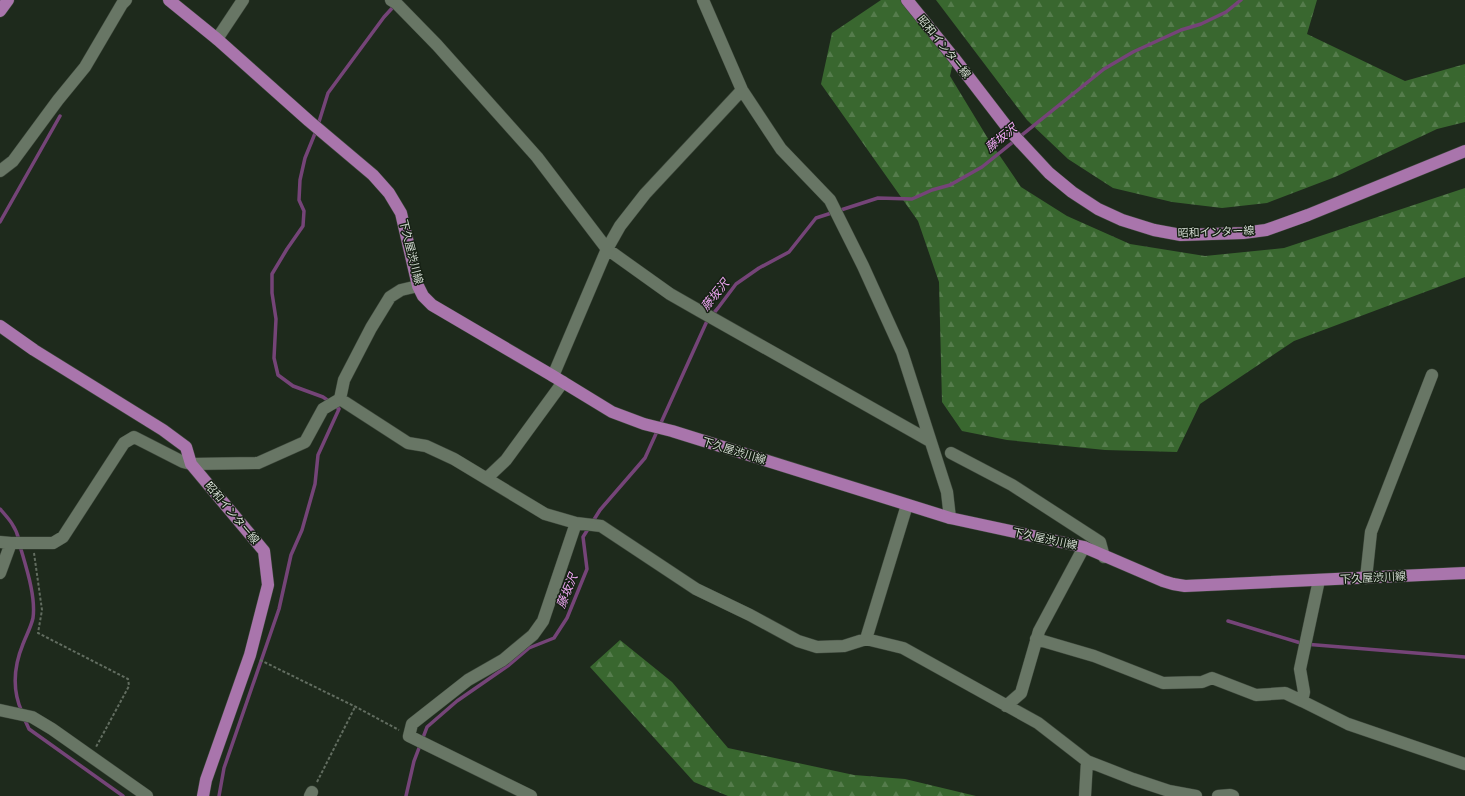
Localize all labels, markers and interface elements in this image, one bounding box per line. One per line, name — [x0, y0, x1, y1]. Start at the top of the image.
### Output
street label: 昭和インター線 — [915, 13, 973, 81]
water label: 藤坂沢 — [983, 120, 1021, 155]
street label: 下久屋渋川線 — [397, 218, 425, 286]
street label: 昭和インター線 — [1177, 224, 1255, 240]
water label: 藤坂沢 — [698, 275, 733, 313]
street label: 下久屋渋川線 — [701, 435, 767, 467]
street label: 昭和インター線 — [202, 479, 262, 547]
street label: 下久屋渋川線 — [1011, 526, 1079, 552]
water label: 藤坂沢 — [554, 570, 581, 610]
street label: 下久屋渋川線 — [1340, 570, 1406, 586]

